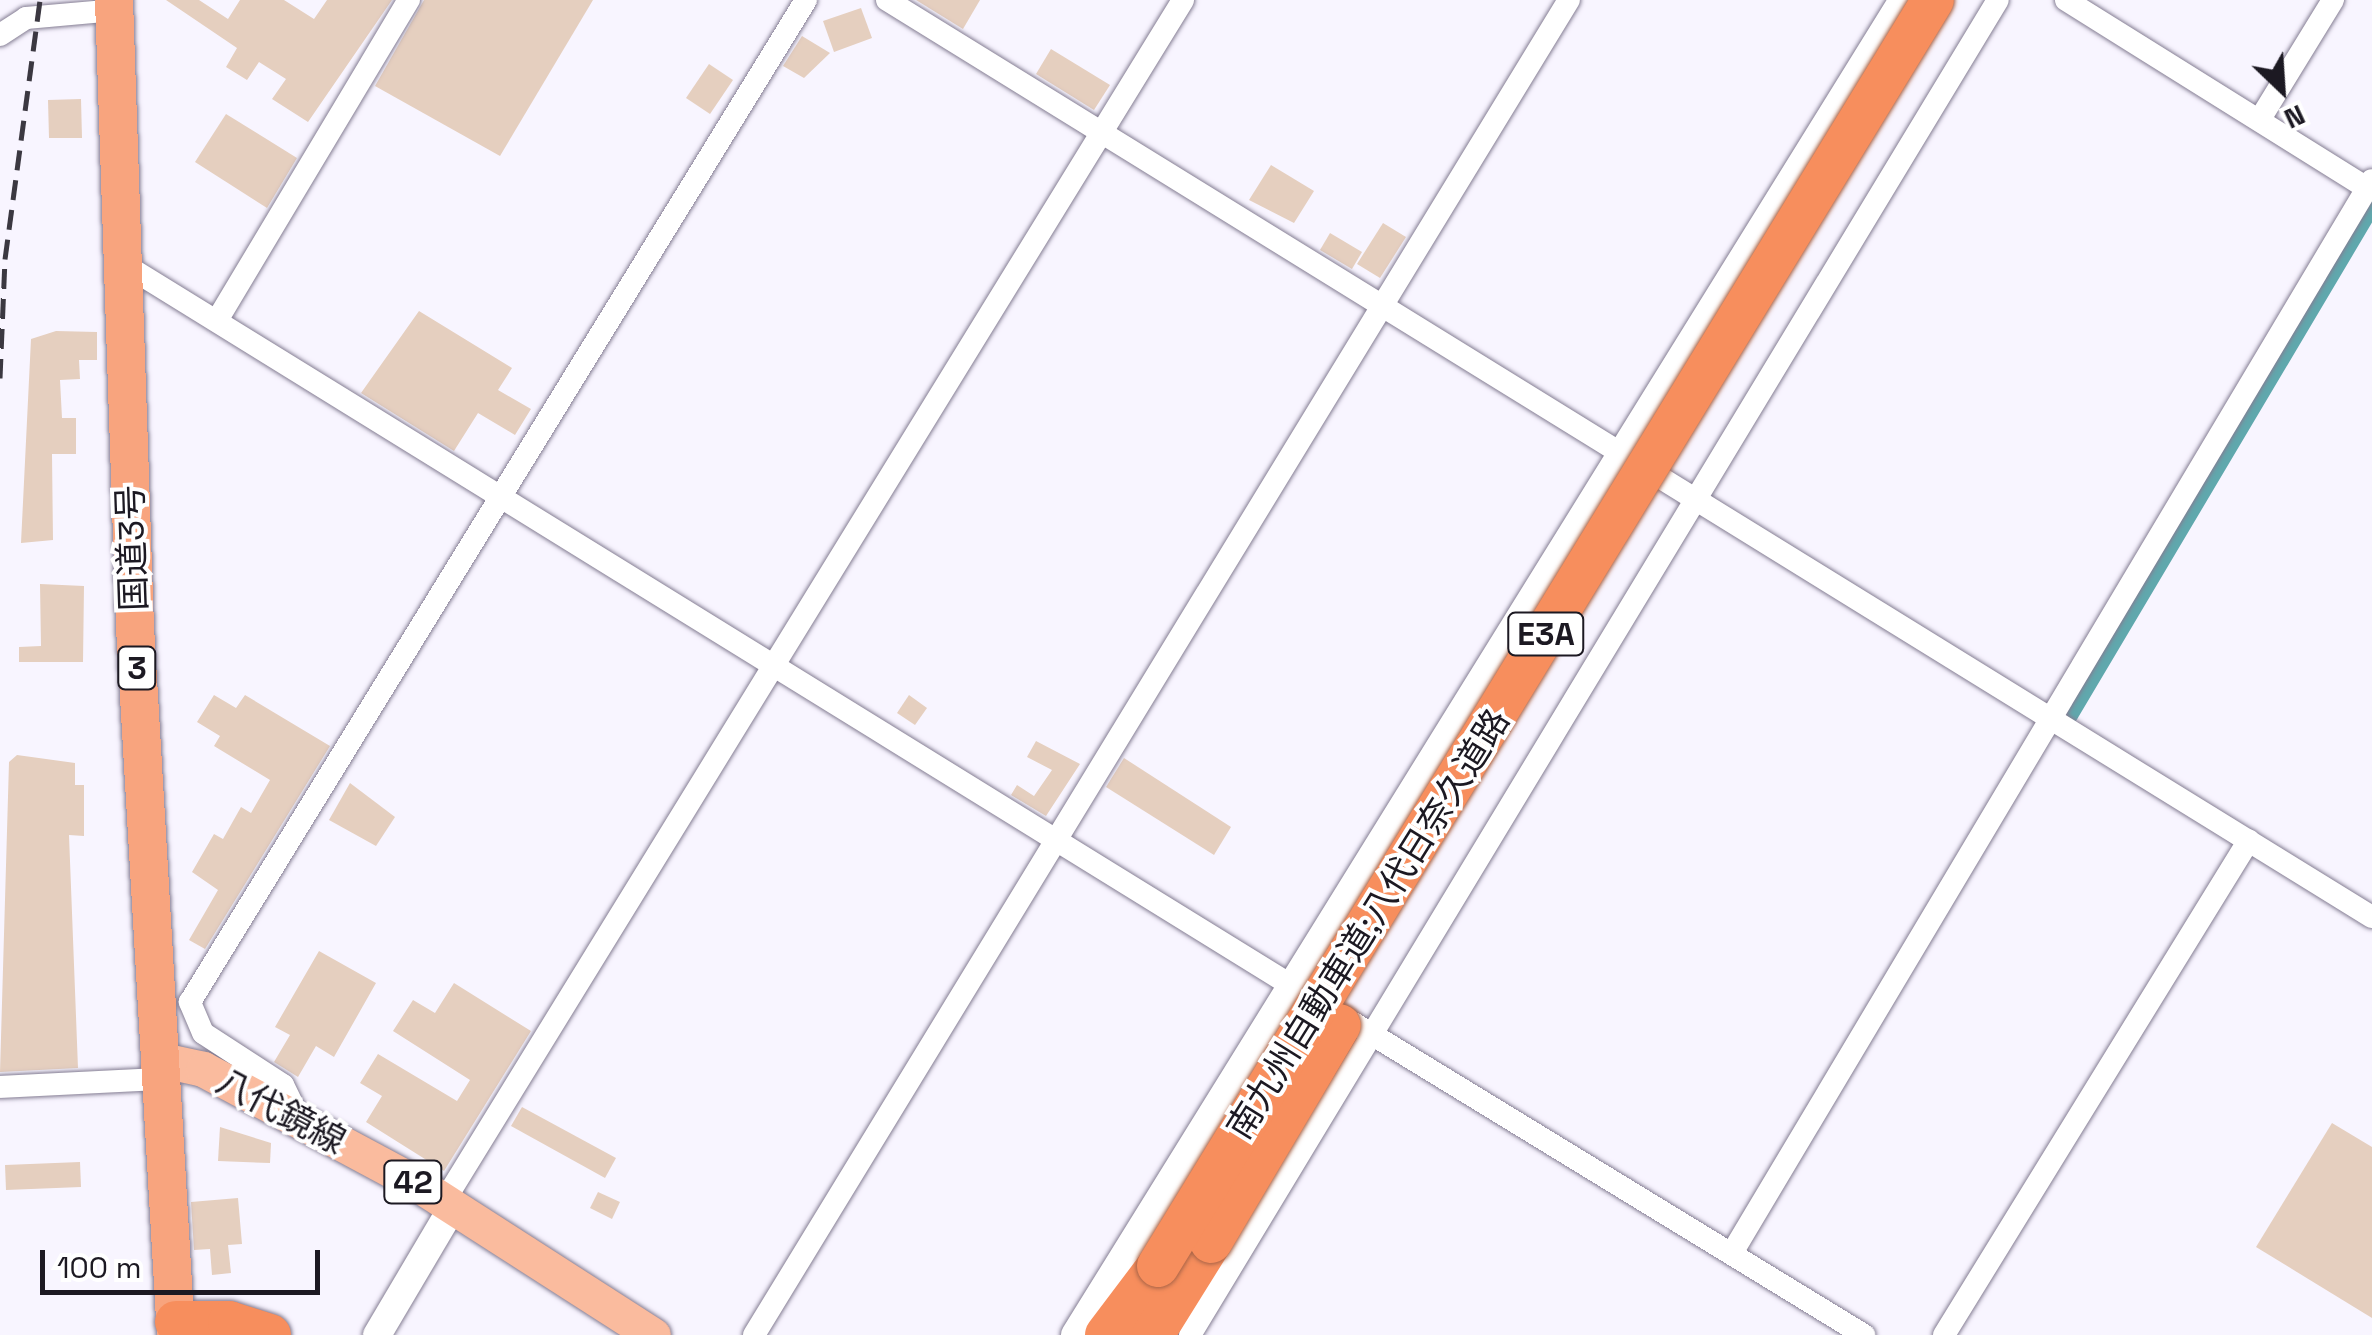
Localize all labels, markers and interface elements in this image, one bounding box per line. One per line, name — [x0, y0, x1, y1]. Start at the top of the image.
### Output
north arrow — [2232, 40, 2332, 140]
text: N — [2279, 97, 2311, 137]
street label: 国道3号 — [109, 484, 155, 612]
road number: E3A — [1506, 607, 1586, 661]
road number: 3 — [117, 641, 157, 695]
street label: 南九州自動車道;八代日奈久道路 — [1218, 701, 1518, 1147]
street label: 八代鏡線 — [209, 1060, 353, 1162]
road number: 42 — [383, 1155, 443, 1209]
scale bar — [45, 1230, 325, 1292]
text: 100 m — [57, 1248, 142, 1287]

